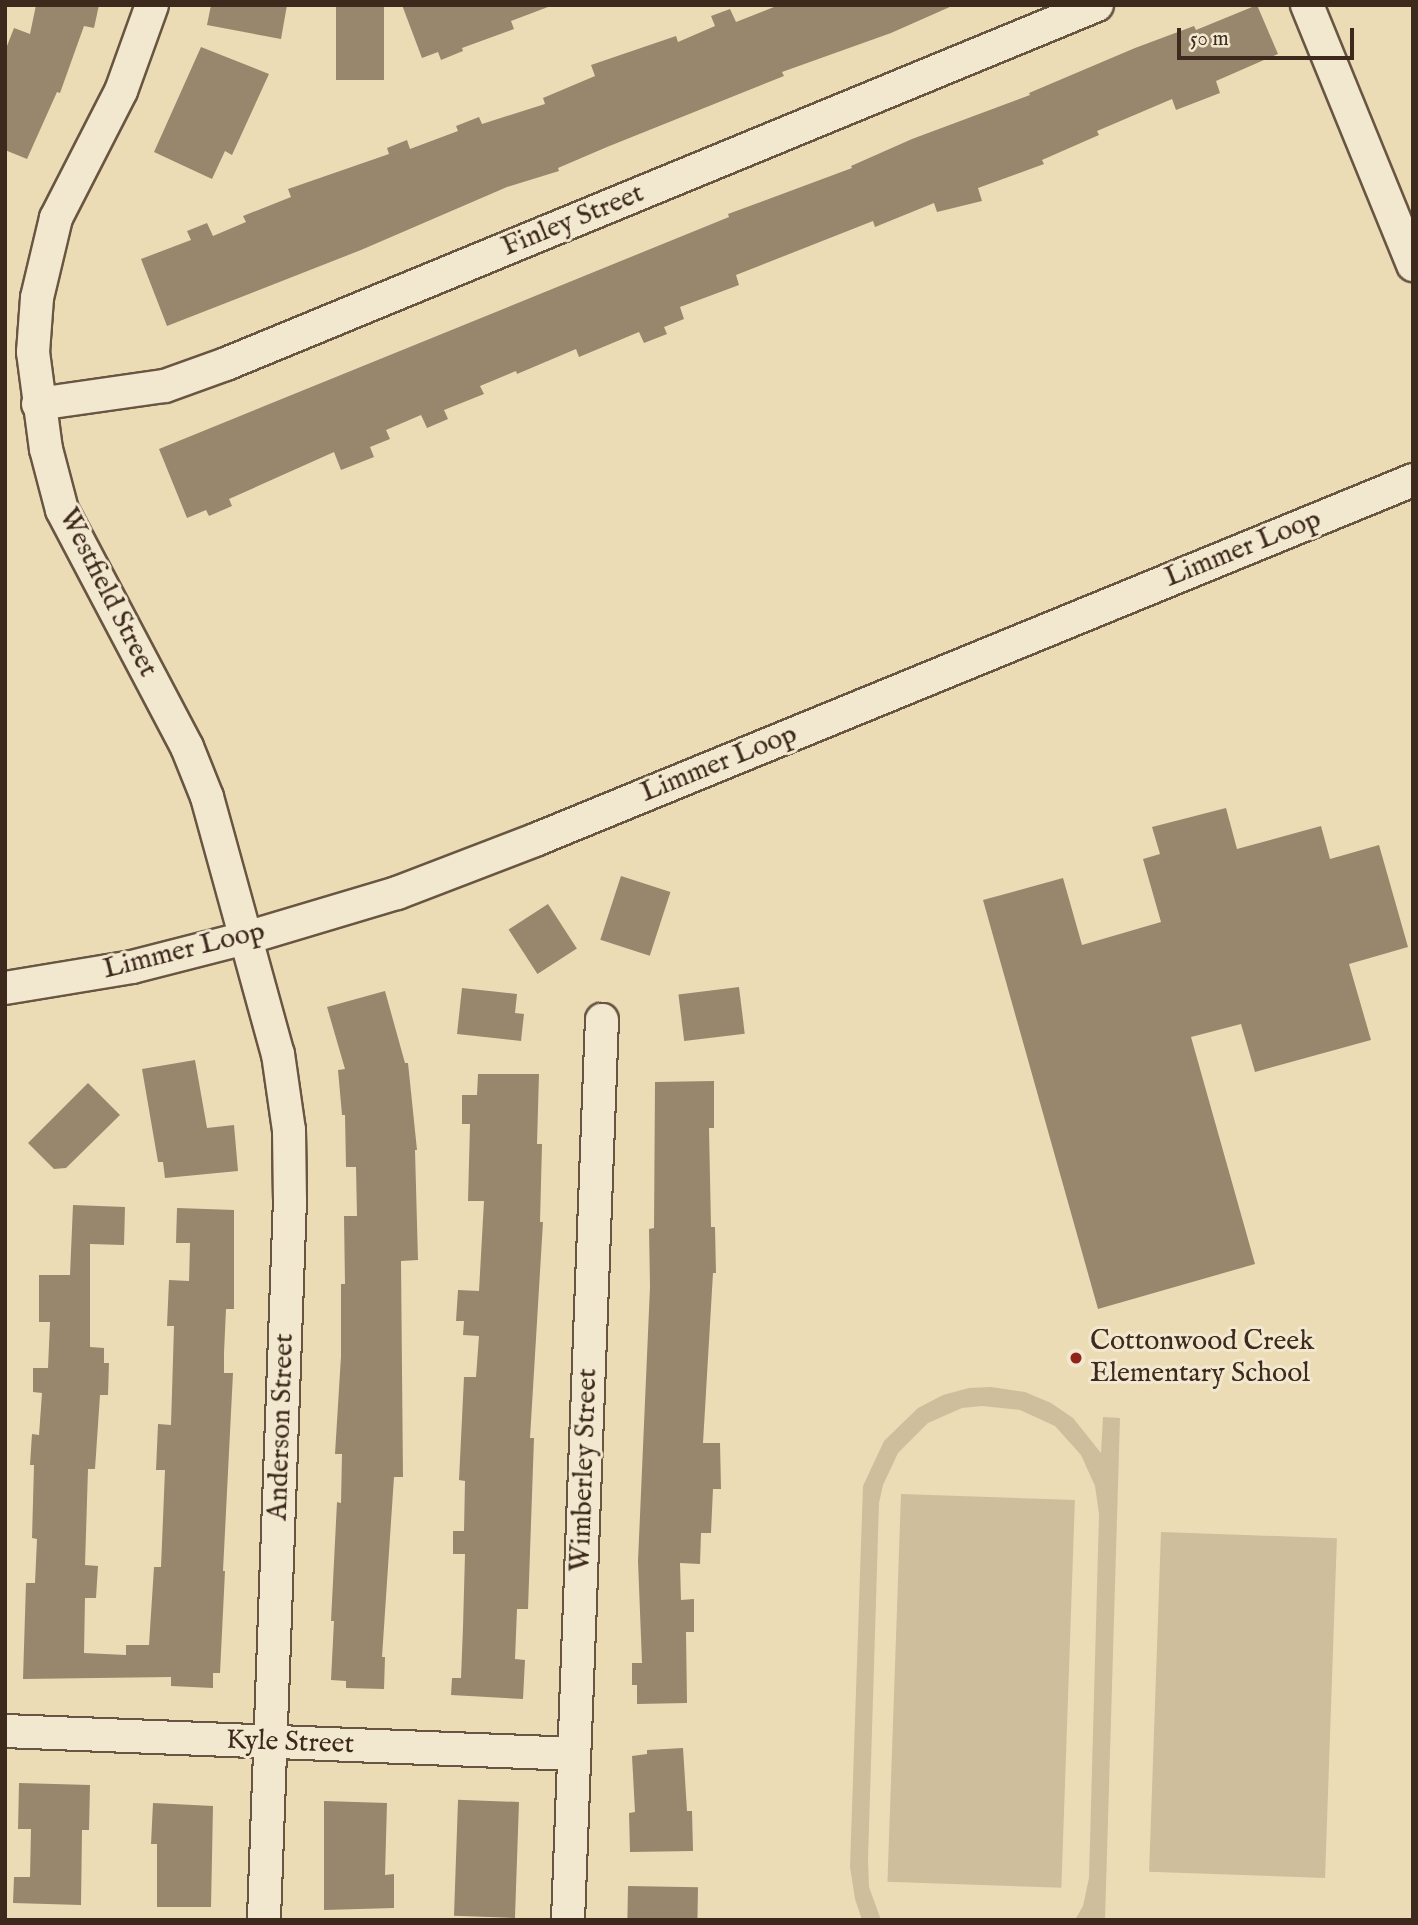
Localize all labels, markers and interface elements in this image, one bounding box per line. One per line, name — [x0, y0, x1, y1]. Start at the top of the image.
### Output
scale bar — [1180, 14, 1357, 58]
text: 50 m — [1190, 26, 1229, 53]
street label: Finley Street — [497, 177, 649, 265]
street label: Limmer Loop — [1160, 502, 1326, 596]
street label: Westfield Street — [50, 503, 164, 683]
street label: Limmer Loop — [636, 717, 802, 811]
street label: Limmer Loop — [100, 915, 268, 987]
place label: Cottonwood Creek Elementary School — [1090, 1325, 1314, 1391]
street label: Anderson Street — [262, 1333, 302, 1521]
marker: Cottonwood Creek Elementary School — [1068, 1350, 1084, 1366]
street label: Wimberley Street — [565, 1368, 605, 1572]
street label: Kyle Street — [225, 1724, 355, 1762]

